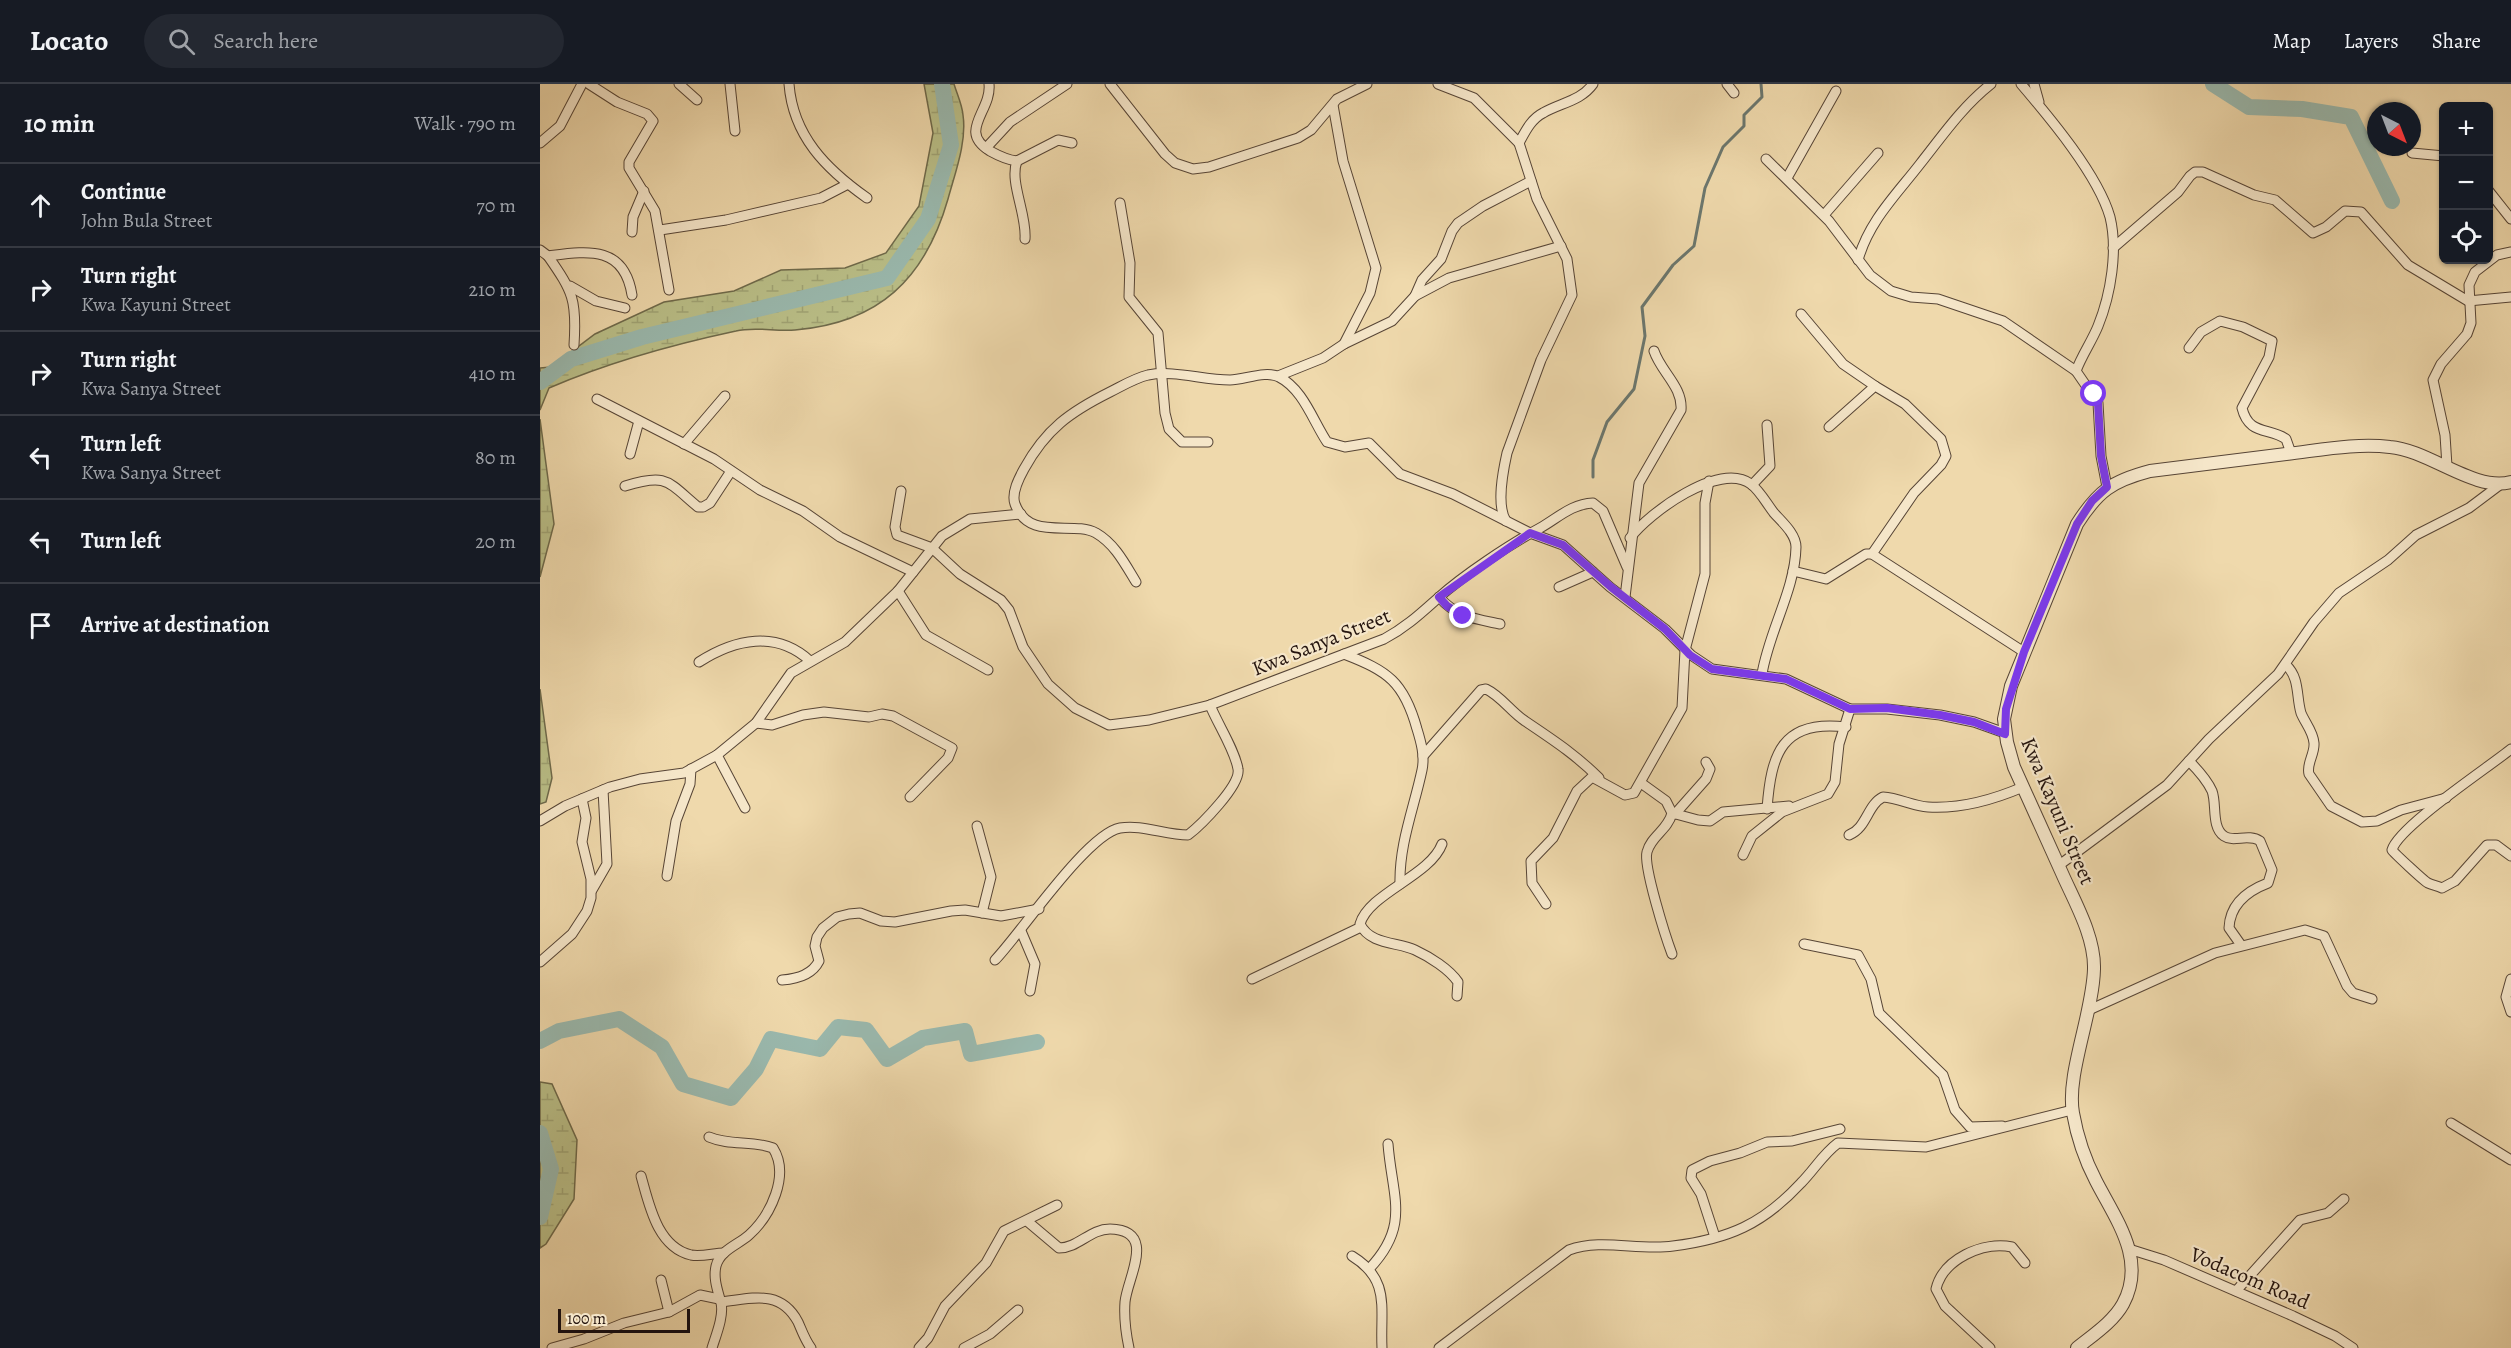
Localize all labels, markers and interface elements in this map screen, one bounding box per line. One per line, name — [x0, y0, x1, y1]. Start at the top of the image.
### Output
search box — [144, 14, 564, 68]
text: Locato — [30, 22, 108, 60]
icon: search — [165, 25, 198, 58]
text: Search here — [213, 26, 318, 56]
text: Map — [2272, 27, 2311, 55]
text: Layers — [2344, 27, 2399, 55]
text: Share — [2432, 27, 2481, 55]
north arrow — [2367, 102, 2421, 156]
map controls — [2439, 102, 2493, 264]
button: + — [2439, 102, 2493, 156]
text: 10 min — [24, 106, 95, 141]
text: Walk · 790 m — [414, 110, 516, 137]
button: − — [2439, 156, 2493, 210]
text: Continue — [81, 177, 166, 207]
icon: ahead — [24, 189, 57, 222]
text: 70 m — [476, 192, 516, 219]
text: John Bula Street — [81, 207, 212, 234]
button: locate — [2439, 210, 2493, 264]
text: Turn right — [81, 261, 177, 291]
icon: right — [24, 273, 57, 306]
text: 210 m — [468, 276, 516, 303]
text: Kwa Kayuni Street — [81, 291, 231, 318]
text: Turn right — [81, 345, 177, 375]
icon: right — [24, 357, 57, 390]
text: 410 m — [469, 360, 516, 387]
text: Kwa Sanya Street — [81, 375, 221, 402]
route start — [2080, 380, 2106, 406]
text: Turn left — [81, 429, 161, 459]
icon: left — [24, 441, 57, 474]
text: 80 m — [475, 444, 516, 471]
text: Kwa Sanya Street — [81, 459, 221, 486]
icon: left — [24, 525, 57, 558]
text: Turn left — [81, 526, 161, 556]
text: 20 m — [475, 528, 516, 555]
street label: Kwa Sanya Street — [1248, 601, 1395, 683]
route end — [1449, 602, 1475, 628]
icon: arrive — [24, 609, 57, 642]
text: Arrive at destination — [81, 610, 270, 640]
street label: Kwa Kayuni Street — [2014, 733, 2102, 889]
street label: Vodacom Road — [2185, 1240, 2315, 1316]
scale bar — [558, 1306, 690, 1334]
text: 100 m — [567, 1308, 606, 1330]

